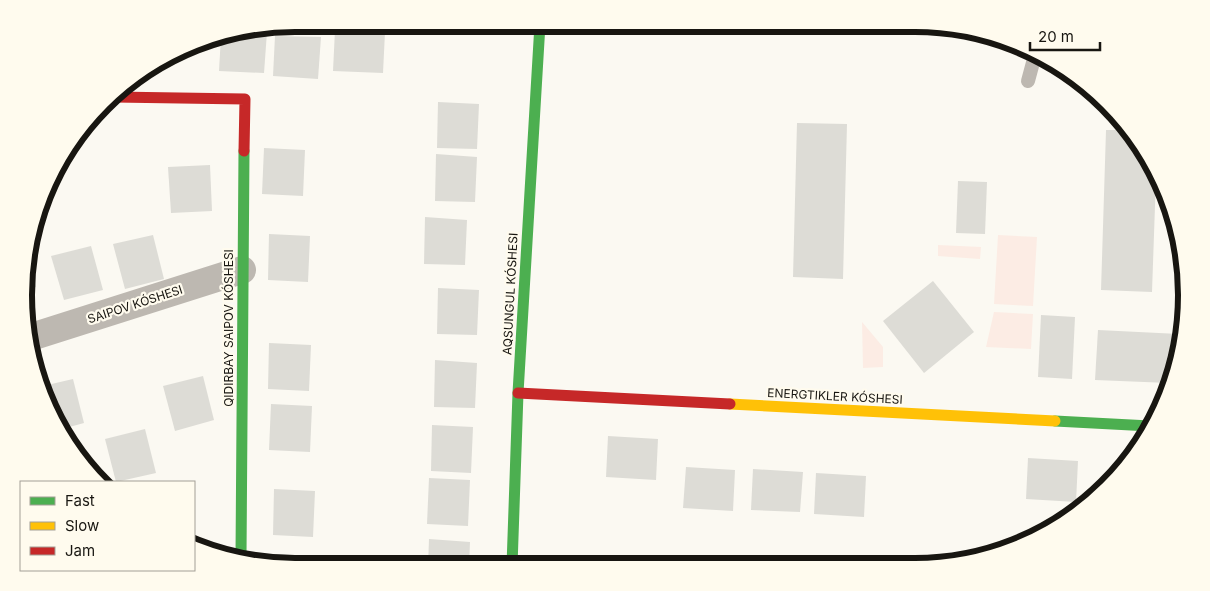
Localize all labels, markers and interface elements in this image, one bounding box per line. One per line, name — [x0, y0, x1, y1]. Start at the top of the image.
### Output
scale bar — [1030, 20, 1100, 52]
text: 20 m — [1038, 27, 1074, 46]
street label: AQSUNGUL KÓSHESI — [499, 233, 521, 355]
street label: QIDIRBAY SAIPOV KÓSHESI — [221, 249, 236, 407]
street label: SAIPOV KÓSHESI — [86, 282, 184, 326]
street label: ENERGTIKLER KÓSHESI — [767, 385, 903, 407]
legend — [20, 481, 195, 571]
text: Fast — [65, 491, 95, 510]
text: Slow — [65, 516, 99, 535]
text: Jam — [65, 541, 95, 560]

